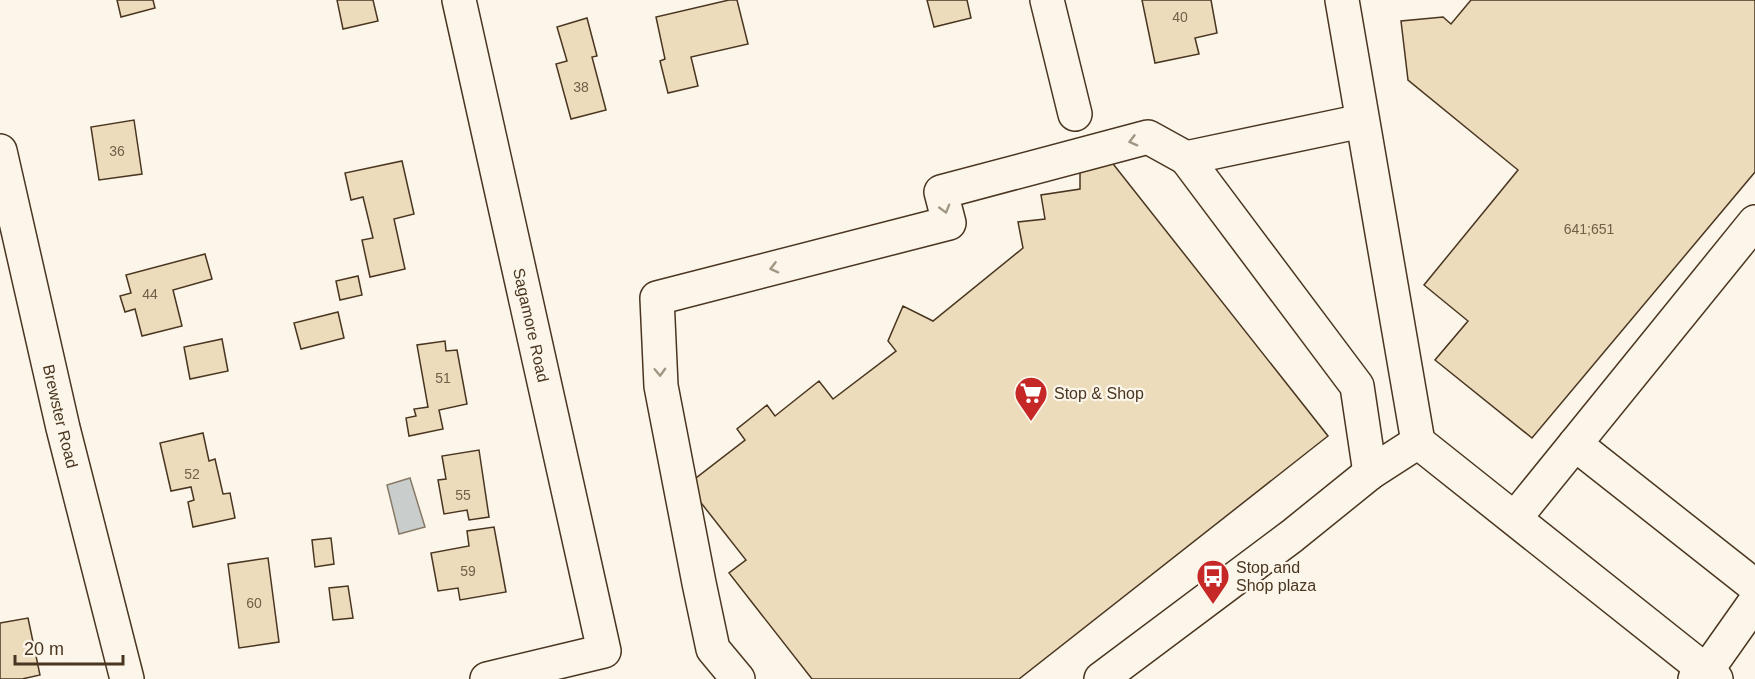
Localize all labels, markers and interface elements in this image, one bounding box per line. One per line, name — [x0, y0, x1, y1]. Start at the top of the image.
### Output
house number: 40 — [1172, 9, 1188, 25]
house number: 38 — [573, 79, 589, 95]
one-way arrow — [1128, 134, 1138, 147]
house number: 36 — [109, 143, 125, 159]
one-way arrow — [938, 204, 951, 214]
house number: 641;651 — [1564, 221, 1615, 237]
one-way arrow — [770, 260, 780, 273]
street label: Sagamore Road — [510, 266, 552, 384]
house number: 44 — [142, 286, 158, 302]
street label: Brewster Road — [40, 363, 81, 470]
one-way arrow — [653, 367, 666, 376]
house number: 51 — [435, 370, 451, 386]
supermarket icon: Stop & Shop — [1013, 375, 1049, 422]
place label: Stop & Shop — [1054, 385, 1144, 402]
house number: 52 — [184, 466, 200, 482]
house number: 55 — [455, 487, 471, 503]
bus stop icon: Stop and Shop plaza — [1195, 558, 1231, 605]
place label: Stop and Shop plaza — [1236, 559, 1316, 594]
house number: 59 — [460, 563, 476, 579]
house number: 60 — [246, 595, 262, 611]
scale bar — [15, 628, 123, 666]
text: 20 m — [24, 639, 64, 659]

